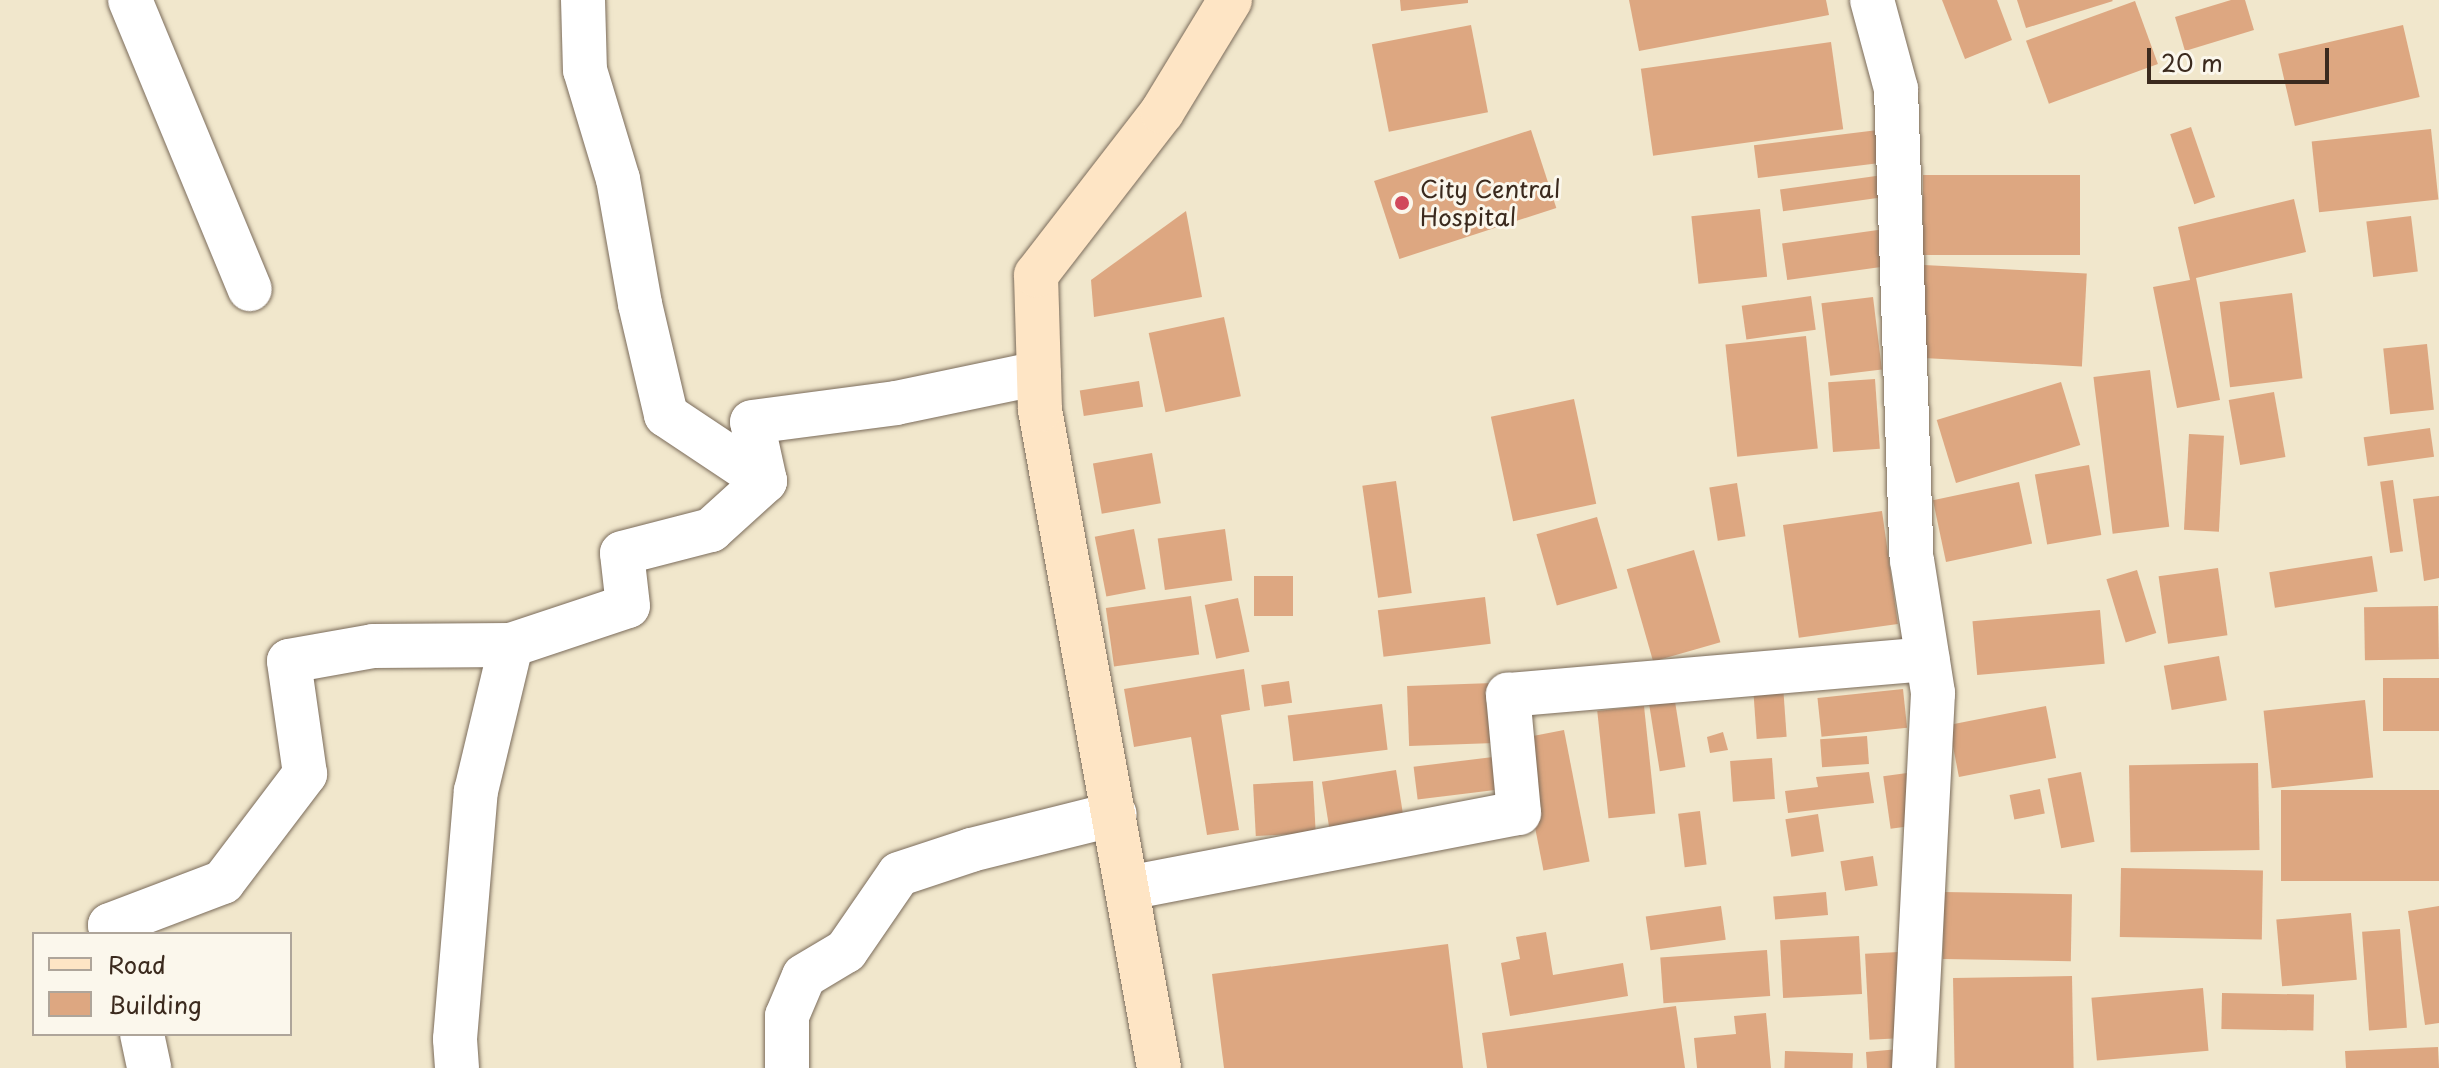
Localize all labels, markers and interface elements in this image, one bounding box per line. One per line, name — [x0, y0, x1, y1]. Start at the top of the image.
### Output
scale bar — [2151, 32, 2333, 82]
text: 20 m — [2161, 44, 2223, 80]
place label: City Central Hospital — [1420, 175, 1563, 231]
marker: City Central Hospital — [1391, 192, 1413, 214]
legend — [32, 932, 292, 1036]
text: Road — [108, 946, 166, 982]
text: Building — [108, 986, 202, 1022]

